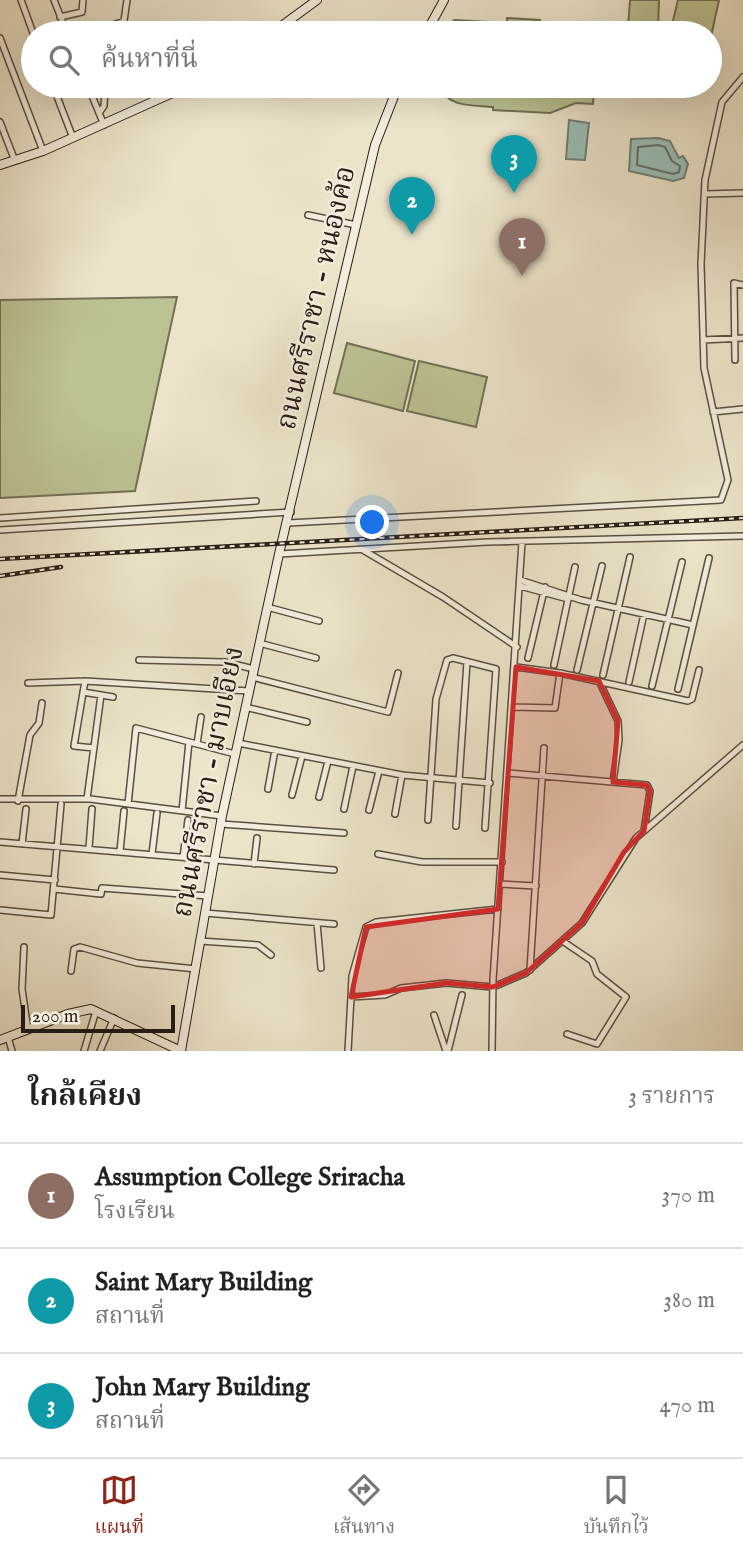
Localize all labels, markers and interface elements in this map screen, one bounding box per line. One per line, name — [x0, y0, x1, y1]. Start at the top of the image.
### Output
search box — [21, 21, 722, 98]
icon: search — [45, 41, 83, 79]
text: ค้นหาที่นี่ — [101, 43, 198, 76]
pin: 3 — [491, 135, 537, 193]
street label: ถนนศรีราชา - หนองค้อ — [270, 163, 364, 433]
pin: 2 — [389, 177, 435, 235]
pin: 1 — [499, 218, 545, 276]
your location — [355, 505, 389, 539]
street label: ถนนศรีราชา - มาบเอียง — [166, 644, 252, 920]
scale bar — [21, 1002, 175, 1034]
text: 200 m — [32, 1005, 78, 1029]
text: ใกล้เคียง — [28, 1078, 142, 1116]
text: 3 รายการ — [628, 1082, 715, 1111]
text: Assumption College Sriracha — [95, 1161, 405, 1194]
text: 1 — [47, 1181, 55, 1210]
text: 370 m — [662, 1181, 715, 1210]
text: โรงเรียน — [95, 1197, 175, 1226]
text: Saint Mary Building — [95, 1266, 312, 1299]
text: 2 — [46, 1286, 56, 1315]
text: 380 m — [663, 1286, 715, 1315]
text: สถานที่ — [95, 1302, 165, 1331]
text: John Mary Building — [95, 1371, 309, 1404]
text: 3 — [47, 1391, 55, 1420]
text: 470 m — [660, 1391, 715, 1420]
text: สถานที่ — [95, 1407, 165, 1436]
tab: แผนที่ — [94, 1471, 144, 1543]
tab: เส้นทาง — [333, 1471, 395, 1543]
tab: บันทึกไว้ — [584, 1471, 649, 1543]

